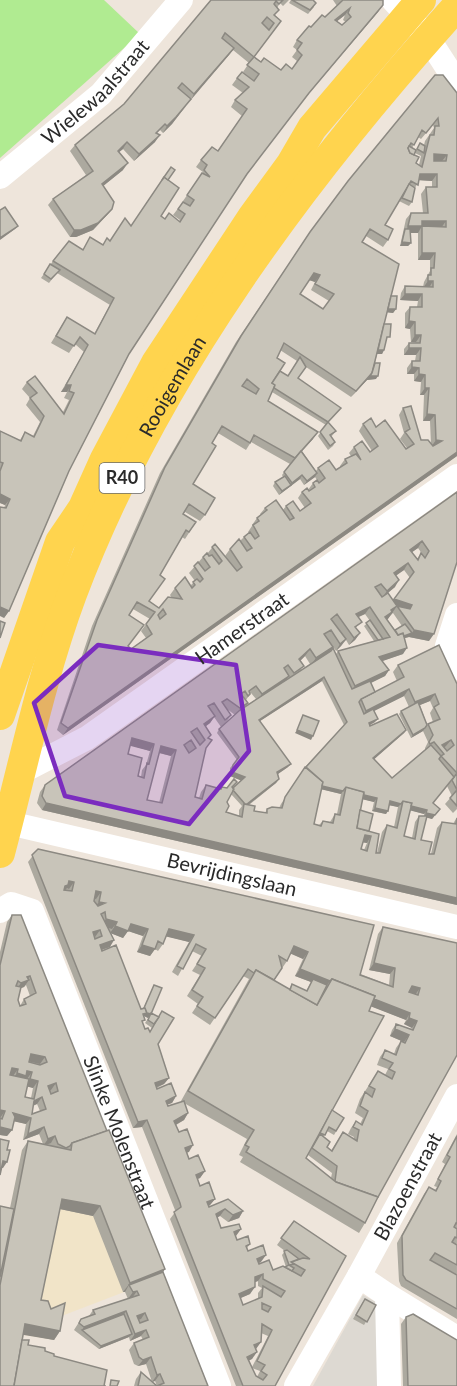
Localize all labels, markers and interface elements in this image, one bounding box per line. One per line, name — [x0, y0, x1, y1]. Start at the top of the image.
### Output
street label: Wielewaalstraat — [36, 34, 153, 149]
street label: Rooigemlaan — [133, 331, 210, 440]
road number: R40 — [100, 463, 144, 493]
street label: Hamerstraat — [190, 586, 293, 669]
street label: Bevrijdingslaan — [165, 847, 299, 900]
street label: Slinke Molenstraat — [79, 1052, 161, 1212]
street label: Blazoenstraat — [368, 1128, 446, 1244]

